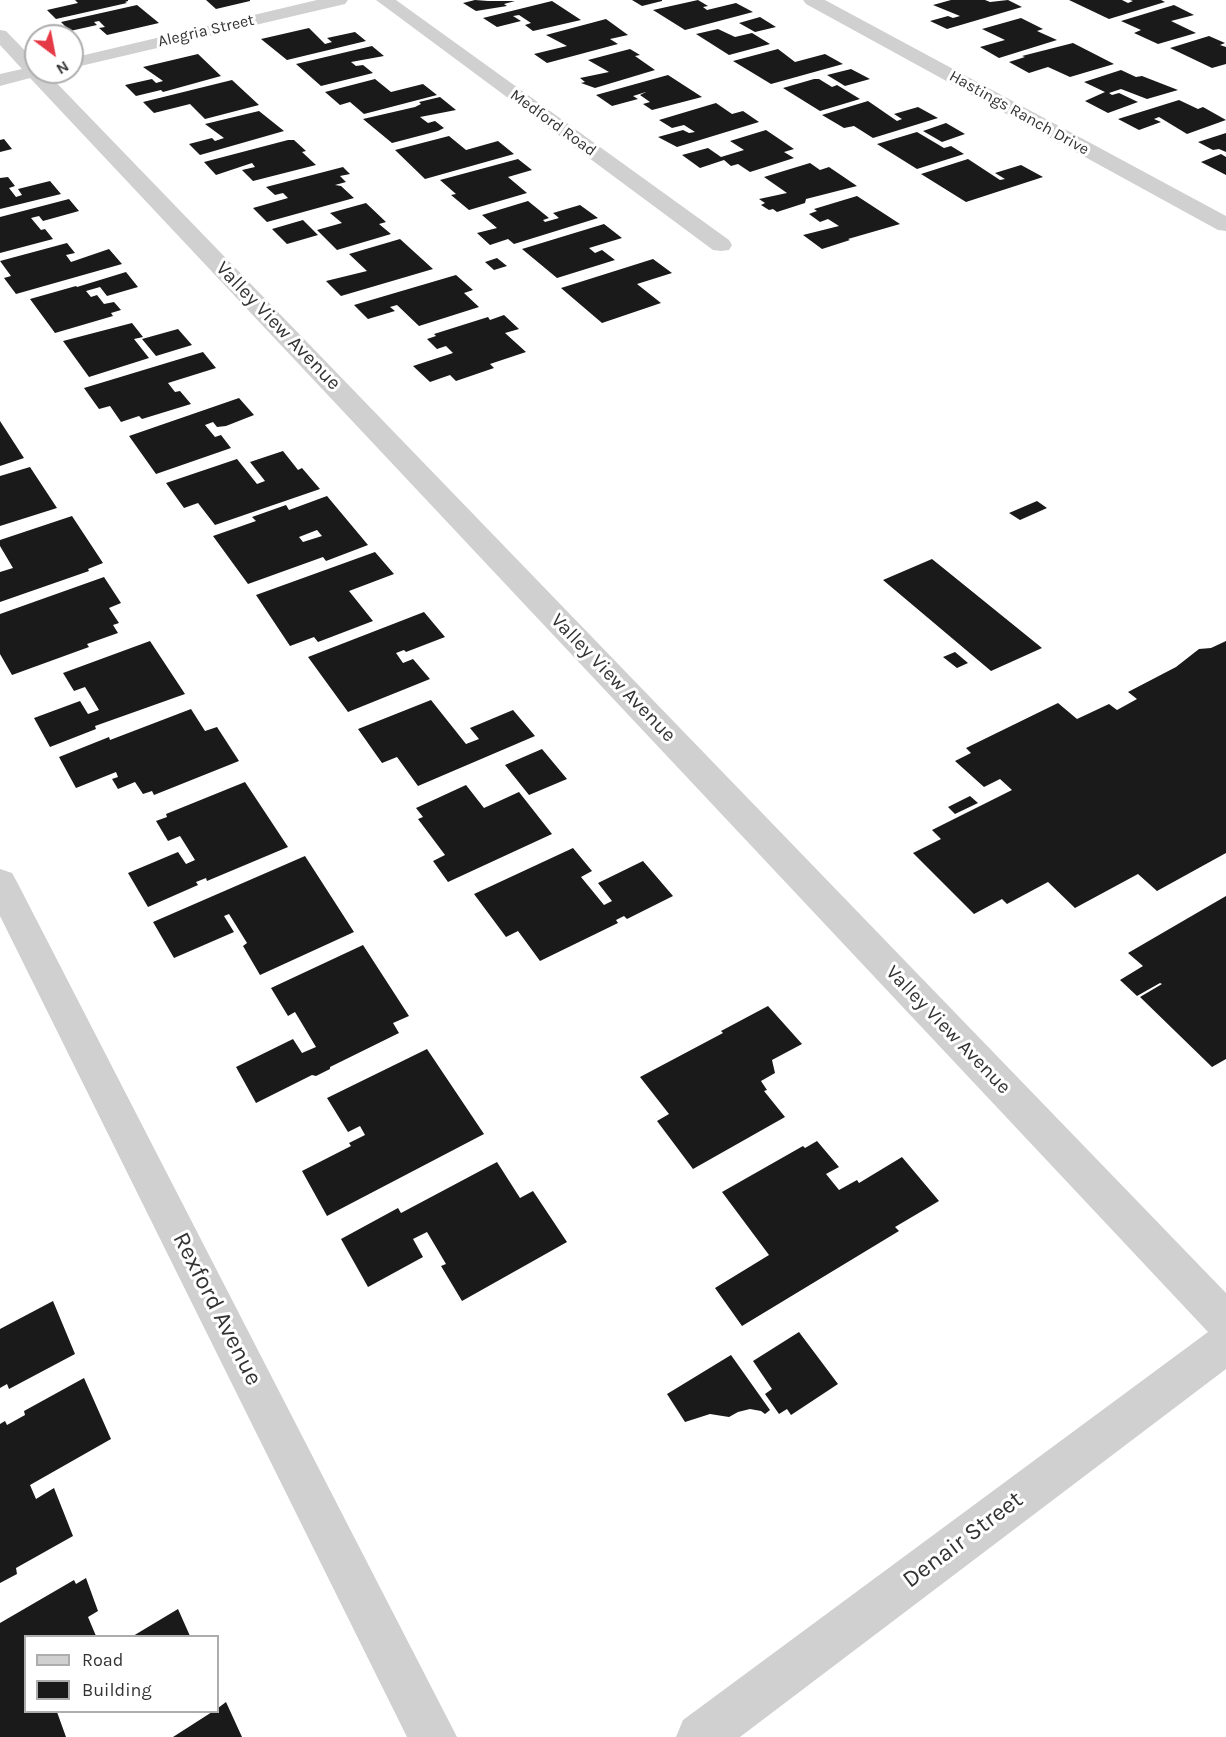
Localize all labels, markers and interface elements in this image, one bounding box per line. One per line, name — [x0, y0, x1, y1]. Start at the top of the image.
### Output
street label: Alegria Street — [156, 11, 256, 51]
north arrow — [24, 24, 84, 84]
text: N — [53, 57, 73, 79]
street label: Hastings Ranch Drive — [946, 67, 1092, 159]
street label: Medford Road — [506, 85, 600, 161]
street label: Valley View Avenue — [210, 257, 346, 395]
street label: Valley View Avenue — [545, 609, 681, 747]
street label: Valley View Avenue — [880, 961, 1016, 1099]
street label: Rexford Avenue — [166, 1228, 268, 1390]
street label: Denair Street — [897, 1485, 1029, 1595]
legend — [24, 1635, 219, 1713]
text: Road — [82, 1649, 123, 1671]
text: Building — [82, 1679, 152, 1701]

